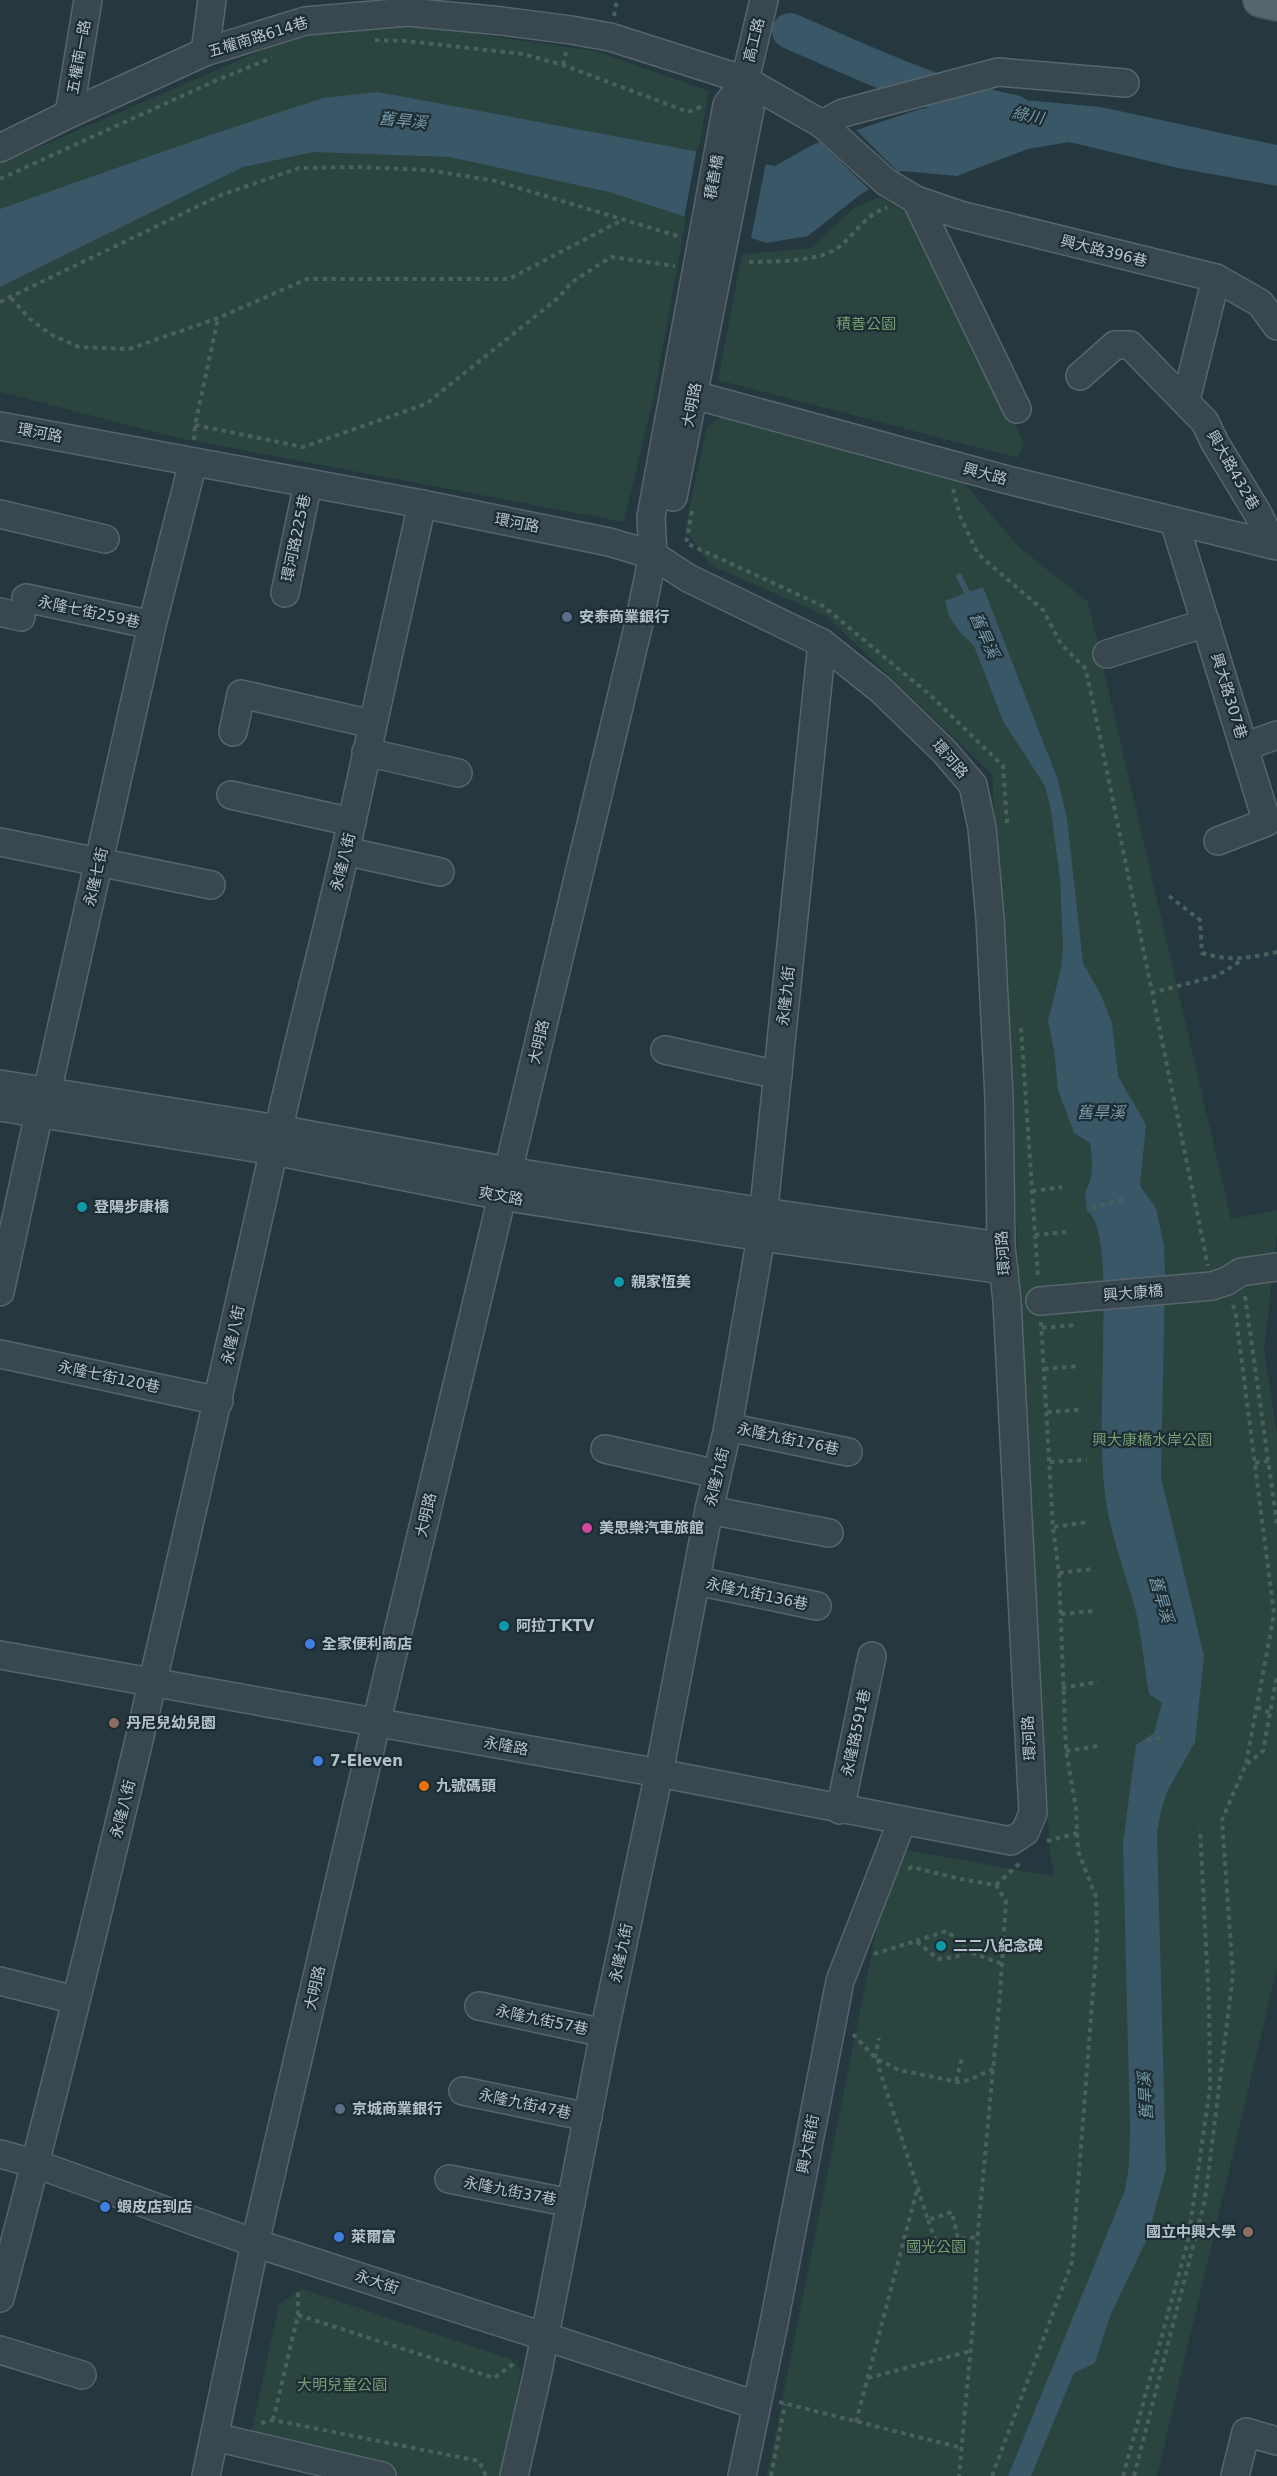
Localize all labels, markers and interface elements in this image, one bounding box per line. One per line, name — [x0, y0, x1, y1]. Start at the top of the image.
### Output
street label: 五權南路614巷 — [206, 13, 310, 61]
street label: 高工路 — [740, 16, 768, 64]
street label: 五權南一路 — [64, 18, 94, 96]
water label: 綠川 — [1010, 103, 1047, 128]
water label: 舊旱溪 — [378, 109, 430, 133]
street label: 積善橋 — [701, 153, 727, 201]
street label: 興大路396巷 — [1059, 232, 1149, 270]
park label: 積善公園 — [836, 315, 896, 333]
street label: 大明路 — [679, 381, 705, 429]
street label: 環河路 — [16, 420, 64, 446]
street label: 興大路432巷 — [1203, 427, 1263, 513]
street label: 興大路 — [961, 459, 1009, 489]
street label: 環河路225巷 — [278, 493, 314, 583]
street label: 環河路 — [493, 510, 541, 536]
street label: 永隆七街259巷 — [36, 592, 142, 632]
place label: 安泰商業銀行 — [579, 608, 669, 626]
water label: 舊旱溪 — [966, 609, 1004, 663]
marker: 安泰商業銀行 — [560, 610, 574, 624]
street label: 興大路307巷 — [1207, 651, 1251, 741]
street label: 環河路 — [928, 736, 972, 782]
street label: 永隆八街 — [327, 831, 359, 893]
street label: 永隆七街 — [80, 846, 112, 908]
street label: 永隆九街 — [774, 965, 798, 1027]
street label: 大明路 — [525, 1018, 553, 1066]
water label: 舊旱溪 — [1077, 1103, 1127, 1122]
street label: 爽文路 — [477, 1183, 525, 1209]
place label: 登陽步康橋 — [94, 1198, 170, 1216]
marker: 登陽步康橋 — [75, 1200, 89, 1214]
street label: 環河路 — [992, 1230, 1014, 1276]
place label: 親家恆美 — [631, 1273, 691, 1291]
marker: 親家恆美 — [612, 1275, 626, 1289]
street label: 興大康橋 — [1102, 1281, 1164, 1305]
street label: 永隆八街 — [218, 1304, 248, 1366]
street label: 永隆七街120巷 — [56, 1357, 162, 1397]
street label: 永隆九街176巷 — [735, 1419, 841, 1459]
park label: 興大康橋水岸公園 — [1092, 1431, 1212, 1449]
street label: 永隆九街 — [701, 1446, 733, 1508]
street label: 大明路 — [412, 1491, 440, 1539]
place label: 美思樂汽車旅館 — [599, 1519, 704, 1537]
marker: 美思樂汽車旅館 — [580, 1521, 594, 1535]
water label: 舊旱溪 — [1146, 1573, 1178, 1627]
street label: 永隆九街136巷 — [704, 1574, 810, 1614]
place label: 阿拉丁KTV — [516, 1617, 595, 1635]
marker: 阿拉丁KTV — [497, 1619, 511, 1633]
place label: 全家便利商店 — [322, 1635, 412, 1653]
marker: 全家便利商店 — [303, 1637, 317, 1651]
street label: 永隆路591巷 — [838, 1688, 874, 1778]
place label: 丹尼兒幼兒園 — [126, 1714, 216, 1732]
street label: 環河路 — [1019, 1715, 1039, 1761]
marker: 丹尼兒幼兒園 — [107, 1716, 121, 1730]
street label: 永隆路 — [482, 1733, 530, 1759]
place label: 7-Eleven — [330, 1752, 403, 1770]
marker: 7-Eleven — [311, 1754, 325, 1768]
place label: 九號碼頭 — [436, 1777, 496, 1795]
street label: 永隆八街 — [107, 1778, 139, 1840]
marker: 九號碼頭 — [417, 1779, 431, 1793]
street label: 永隆九街 — [606, 1922, 636, 1984]
place label: 二二八紀念碑 — [953, 1937, 1043, 1955]
marker: 二二八紀念碑 — [934, 1939, 948, 1953]
street label: 大明路 — [301, 1964, 329, 2012]
street label: 永隆九街57巷 — [494, 2001, 590, 2039]
water label: 舊旱溪 — [1135, 2070, 1156, 2120]
street label: 永隆九街47巷 — [477, 2085, 573, 2123]
place label: 京城商業銀行 — [352, 2100, 442, 2118]
marker: 京城商業銀行 — [333, 2102, 347, 2116]
street label: 興大南街 — [793, 2113, 823, 2175]
street label: 永隆九街37巷 — [462, 2173, 558, 2209]
place label: 蝦皮店到店 — [117, 2198, 192, 2216]
marker: 蝦皮店到店 — [98, 2200, 112, 2214]
place label: 國立中興大學 — [1146, 2223, 1236, 2241]
marker: 國立中興大學 — [1241, 2225, 1255, 2239]
place label: 萊爾富 — [351, 2228, 396, 2246]
marker: 萊爾富 — [332, 2230, 346, 2244]
park label: 國光公園 — [906, 2238, 966, 2256]
street label: 永大街 — [353, 2266, 401, 2298]
park label: 大明兒童公園 — [297, 2376, 387, 2394]

